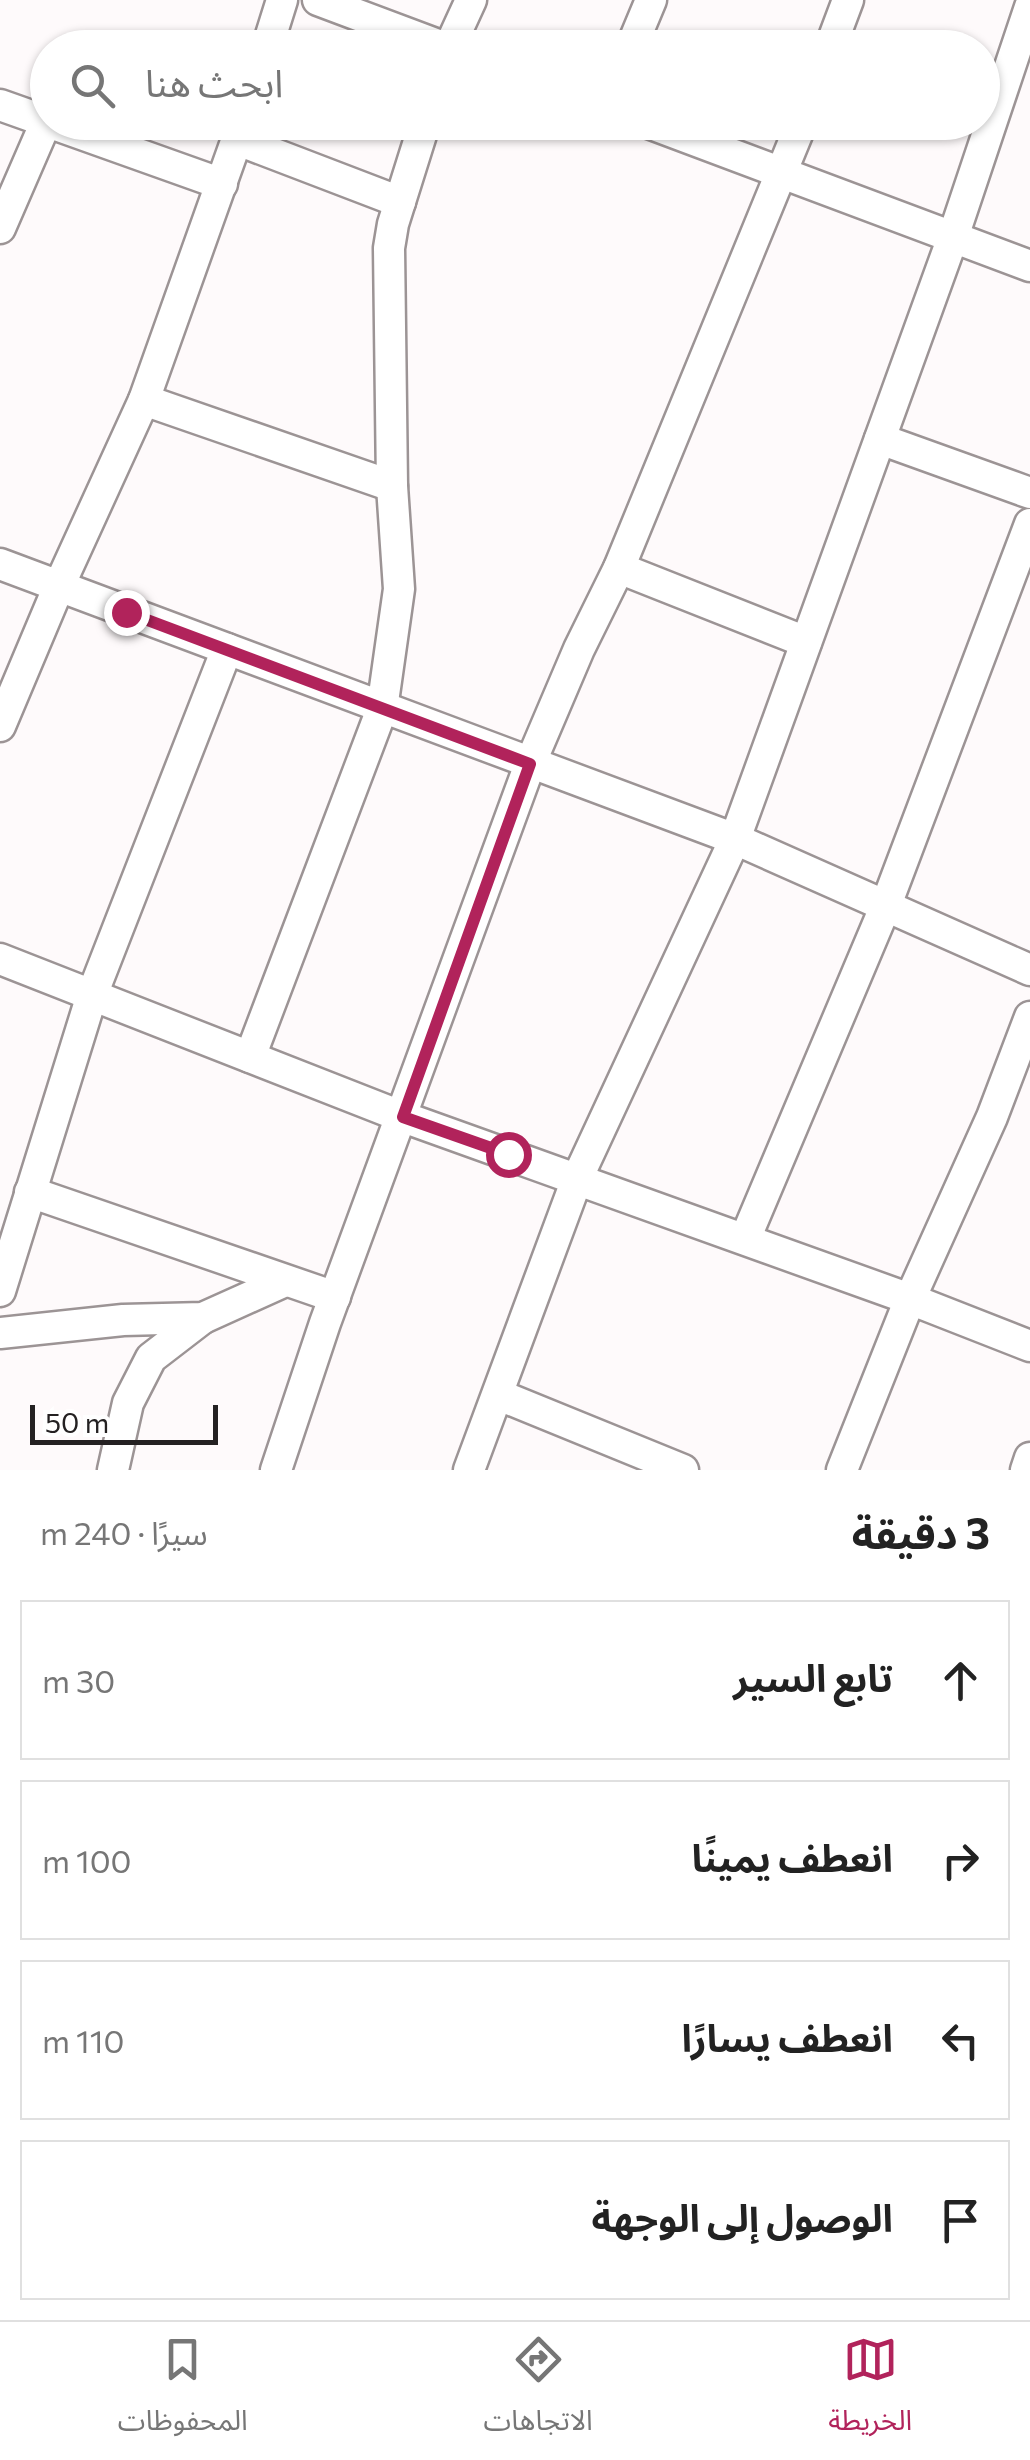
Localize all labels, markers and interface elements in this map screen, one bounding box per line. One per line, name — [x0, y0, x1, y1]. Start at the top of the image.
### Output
search box — [30, 30, 1000, 140]
icon: search — [65, 58, 120, 113]
text: ابحث هنا — [145, 58, 283, 105]
route end — [104, 590, 150, 636]
route start — [486, 1132, 532, 1178]
scale bar — [30, 1400, 218, 1444]
text: 50 m — [45, 1405, 109, 1439]
text: 3 دقيقة — [852, 1506, 990, 1558]
text: سيرًا · 240 m — [40, 1512, 208, 1552]
text: تابع السير — [733, 1653, 893, 1700]
icon: ahead — [933, 1653, 988, 1708]
text: 30 m — [42, 1660, 115, 1700]
text: انعطف يمينًا — [691, 1833, 893, 1880]
icon: right — [933, 1833, 988, 1888]
text: 100 m — [42, 1840, 132, 1880]
text: انعطف يسارًا — [682, 2013, 893, 2060]
icon: left — [933, 2013, 988, 2068]
text: 110 m — [42, 2020, 124, 2060]
text: الوصول إلى الوجهة — [592, 2193, 893, 2240]
icon: arrive — [933, 2193, 988, 2248]
tab: المحفوظات — [118, 2332, 248, 2451]
tab: الاتجاهات — [483, 2332, 593, 2451]
tab: الخريطة — [828, 2332, 912, 2451]

